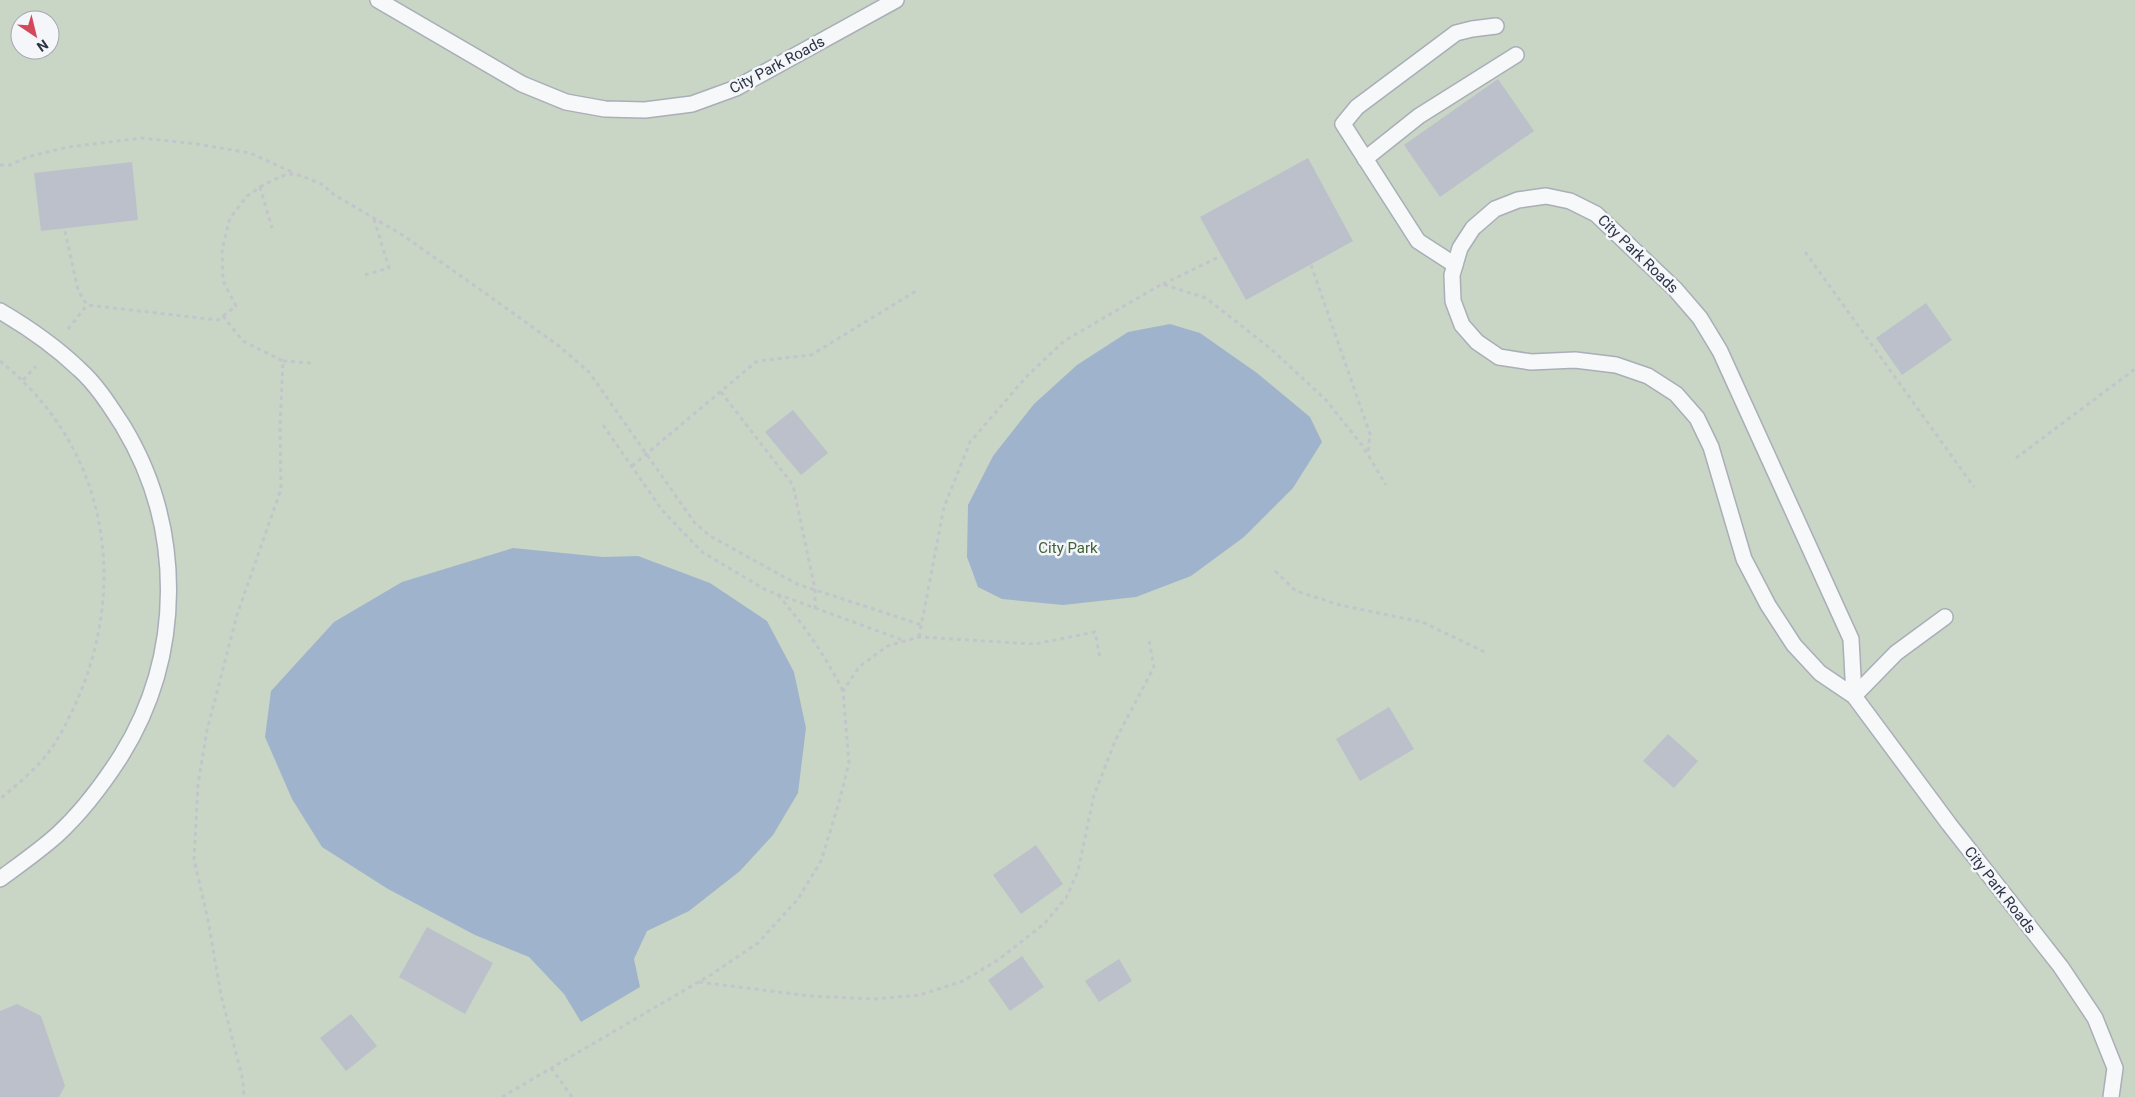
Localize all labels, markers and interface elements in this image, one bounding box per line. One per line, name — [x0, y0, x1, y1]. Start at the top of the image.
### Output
north arrow — [10, 10, 60, 60]
street label: City Park Roads — [726, 32, 828, 98]
text: N — [34, 36, 51, 55]
street label: City Park Roads — [1594, 211, 1682, 297]
park label: City Park — [1038, 539, 1098, 557]
street label: City Park Roads — [1961, 843, 2039, 937]

